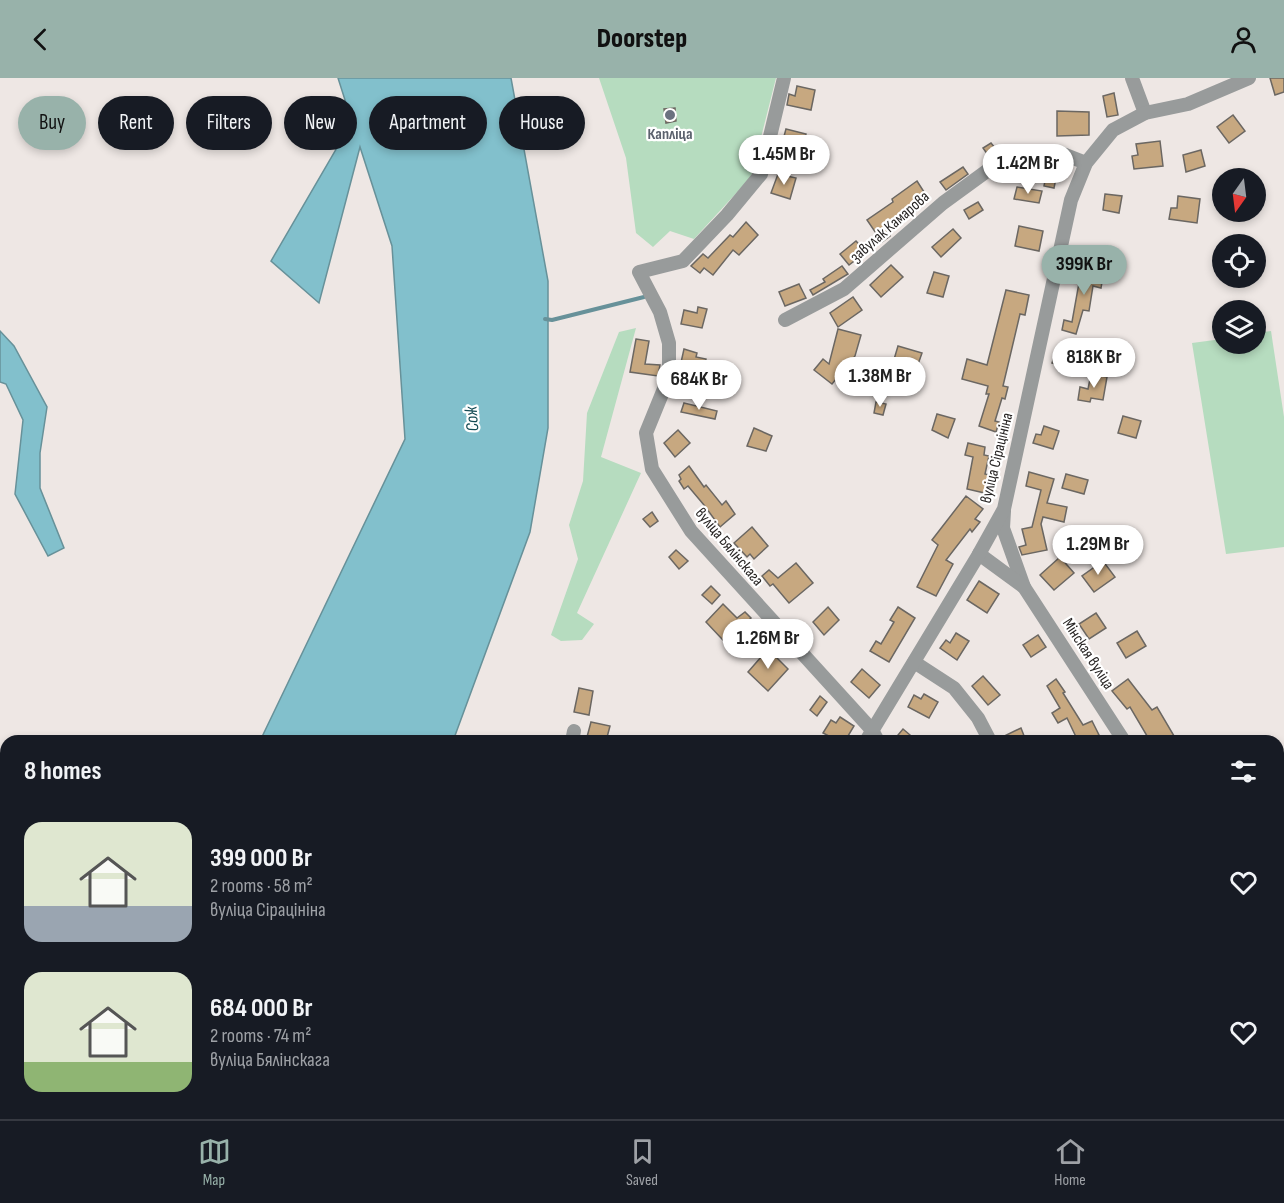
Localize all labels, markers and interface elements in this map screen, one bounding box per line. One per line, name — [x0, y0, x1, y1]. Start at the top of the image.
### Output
icon: back — [24, 23, 57, 56]
text: Doorstep — [597, 23, 687, 55]
icon: person — [1227, 23, 1260, 56]
chip: Buy — [18, 96, 86, 150]
chip: Rent — [98, 96, 174, 150]
chip: Filters — [186, 96, 272, 150]
chip: New — [284, 96, 357, 150]
chip: Apartment — [369, 96, 487, 150]
chip: House — [499, 96, 585, 150]
marker: Капліца — [663, 108, 677, 122]
place label: Капліца — [648, 125, 692, 144]
pin: 1.45M Br — [722, 135, 846, 186]
text: 1.45M Br — [753, 142, 815, 166]
pin: 1.42M Br — [966, 144, 1090, 195]
text: 1.42M Br — [997, 151, 1059, 175]
north arrow — [1212, 168, 1266, 222]
map controls — [1212, 168, 1266, 354]
street label: завулак Камарова — [847, 187, 933, 267]
button: locate — [1212, 234, 1266, 288]
pin: 399K Br — [1029, 245, 1139, 296]
text: 399K Br — [1056, 252, 1112, 276]
button: layers — [1212, 300, 1266, 354]
pin: 818K Br — [1039, 338, 1149, 389]
text: 818K Br — [1066, 345, 1122, 369]
pin: 1.38M Br — [818, 357, 942, 408]
pin: 684K Br — [644, 360, 754, 411]
text: 1.38M Br — [849, 364, 911, 388]
text: 684K Br — [670, 367, 728, 391]
water label: Сож — [460, 405, 484, 432]
street label: вуліца Сірацініна — [977, 411, 1017, 505]
street label: вуліца Бялінскага — [691, 504, 767, 590]
pin: 1.29M Br — [1036, 525, 1160, 576]
text: 1.29M Br — [1066, 532, 1130, 556]
street label: Мінская вуліца — [1058, 615, 1118, 693]
pin: 1.26M Br — [706, 619, 830, 670]
text: 1.26M Br — [737, 626, 799, 650]
icon: filters — [1227, 755, 1260, 788]
text: 8 homes — [24, 756, 102, 787]
text: 399 000 Br — [210, 843, 312, 874]
icon: home — [72, 846, 144, 918]
icon: heart — [1227, 866, 1260, 899]
text: 2 rooms · 58 m² — [210, 874, 313, 898]
text: вуліца Сірацініна — [210, 898, 326, 922]
text: 684 000 Br — [210, 993, 313, 1024]
icon: home — [72, 996, 144, 1068]
icon: heart — [1227, 1016, 1260, 1049]
text: 2 rooms · 74 m² — [210, 1024, 311, 1048]
text: вуліца Бялінскага — [210, 1048, 330, 1072]
tab: Map — [198, 1135, 231, 1190]
tab: Saved — [626, 1135, 659, 1190]
tab: Home — [1054, 1135, 1087, 1190]

